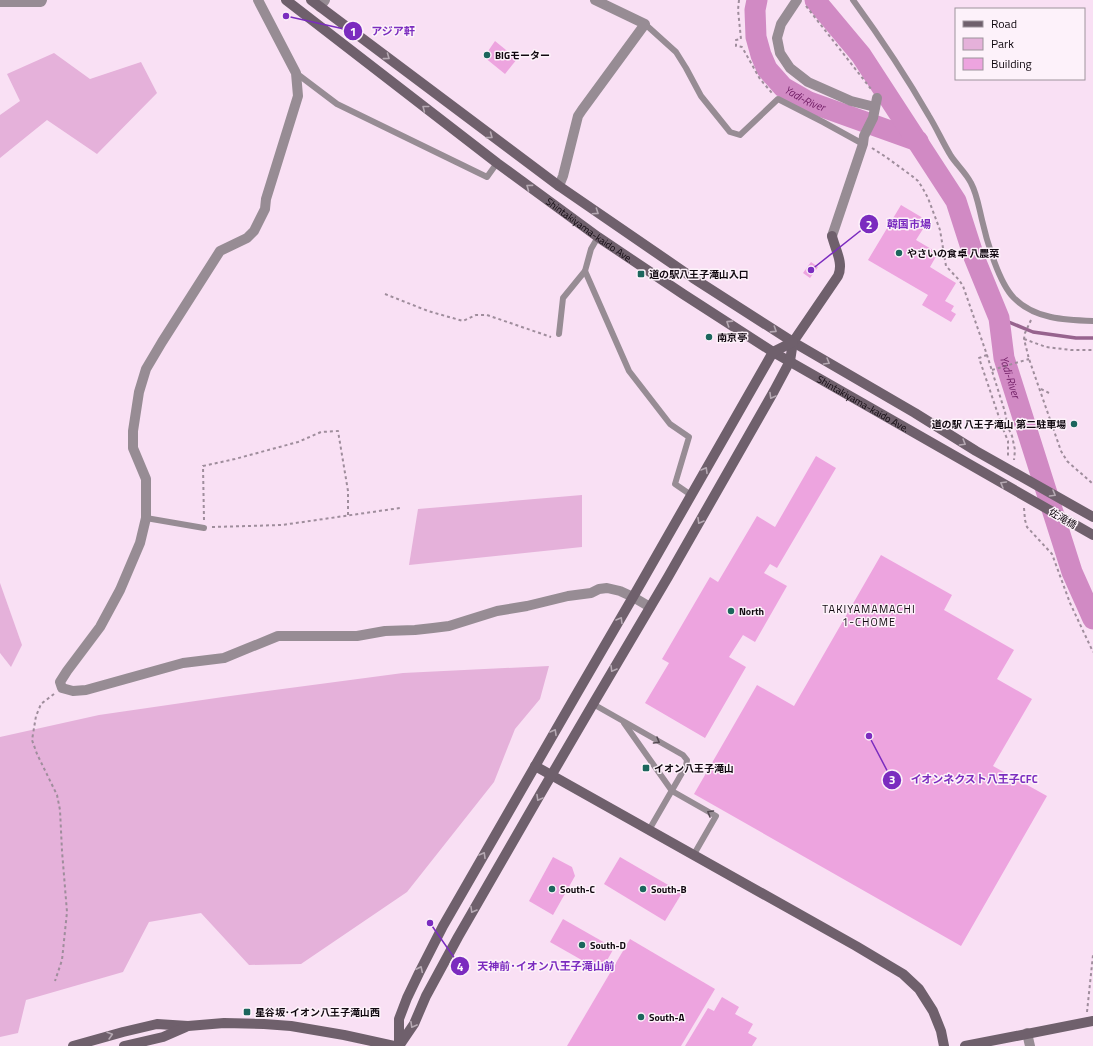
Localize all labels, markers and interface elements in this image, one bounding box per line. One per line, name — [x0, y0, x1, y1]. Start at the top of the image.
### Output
legend — [955, 8, 1085, 80]
text: Road — [991, 14, 1017, 33]
callout: アジア軒 — [343, 20, 423, 43]
text: 1 — [350, 22, 356, 41]
text: アジア軒 — [371, 23, 415, 39]
text: Park — [991, 34, 1014, 53]
place label: BIGモーター — [495, 48, 550, 63]
marker: BIGモーター — [482, 50, 492, 60]
one-way arrow — [383, 52, 390, 59]
text: Building — [991, 54, 1032, 73]
water label: Yadi-River — [782, 82, 829, 116]
one-way arrow — [423, 106, 430, 113]
one-way arrow — [486, 131, 493, 138]
one-way arrow — [526, 184, 533, 192]
street label: Shintakiyama-kaido Ave. — [543, 194, 636, 267]
one-way arrow — [591, 207, 598, 214]
callout: 韓国市場 — [859, 213, 939, 236]
text: 2 — [866, 215, 872, 234]
text: 韓国市場 — [887, 216, 931, 232]
place label: やさいの食卓 八農菜 — [907, 246, 999, 261]
marker: やさいの食卓 八農菜 — [894, 248, 904, 258]
place label: 道の駅八王子滝山入口 — [649, 267, 749, 282]
marker: 道の駅八王子滝山入口 — [636, 269, 646, 279]
one-way arrow — [726, 320, 733, 328]
one-way arrow — [770, 325, 777, 333]
place label: 南京亭 — [717, 330, 747, 345]
marker: 南京亭 — [704, 332, 714, 342]
water label: Yadi-River — [996, 354, 1025, 402]
one-way arrow — [823, 357, 830, 364]
street label: Shintakiyama-kaido Ave. — [814, 372, 912, 436]
one-way arrow — [769, 392, 776, 399]
place label: 道の駅 八王子滝山 第二駐車場 — [932, 417, 1066, 432]
marker: 道の駅 八王子滝山 第二駐車場 — [1069, 419, 1079, 429]
one-way arrow — [959, 438, 966, 445]
one-way arrow — [701, 467, 708, 474]
one-way arrow — [1000, 481, 1008, 488]
one-way arrow — [1049, 490, 1056, 497]
street label: 佐滝橋 — [1046, 504, 1079, 532]
one-way arrow — [698, 517, 705, 524]
district label: TAKIYAMAMACHI 1-CHOME — [822, 601, 916, 630]
place label: North — [739, 604, 764, 619]
marker: North — [726, 606, 736, 616]
one-way arrow — [615, 617, 623, 624]
one-way arrow — [611, 665, 618, 672]
one-way arrow — [550, 729, 557, 736]
one-way arrow — [653, 736, 661, 743]
place label: イオン八王子滝山 — [654, 761, 734, 776]
marker: イオン八王子滝山 — [641, 763, 651, 773]
callout: イオンネクスト八王子CFC — [882, 768, 1046, 791]
text: 3 — [889, 770, 895, 789]
text: イオンネクスト八王子CFC — [910, 771, 1038, 787]
one-way arrow — [536, 794, 543, 801]
one-way arrow — [707, 810, 714, 817]
one-way arrow — [478, 852, 485, 859]
place label: South-C — [560, 882, 596, 897]
place label: South-B — [651, 882, 687, 897]
marker: South-C — [547, 884, 557, 894]
marker: South-B — [638, 884, 648, 894]
one-way arrow — [470, 906, 478, 913]
place label: South-D — [590, 938, 626, 953]
marker: South-D — [577, 940, 587, 950]
callout: 天神前･イオン八王子滝山前 — [450, 955, 623, 978]
text: 4 — [457, 957, 464, 976]
text: 天神前･イオン八王子滝山前 — [477, 958, 615, 974]
one-way arrow — [415, 966, 423, 974]
place label: 星谷坂･イオン八王子滝山西 — [255, 1005, 380, 1020]
marker: 星谷坂･イオン八王子滝山西 — [242, 1007, 252, 1017]
place label: South-A — [649, 1010, 685, 1025]
marker: South-A — [636, 1012, 646, 1022]
one-way arrow — [410, 1021, 417, 1028]
one-way arrow — [107, 1031, 114, 1040]

